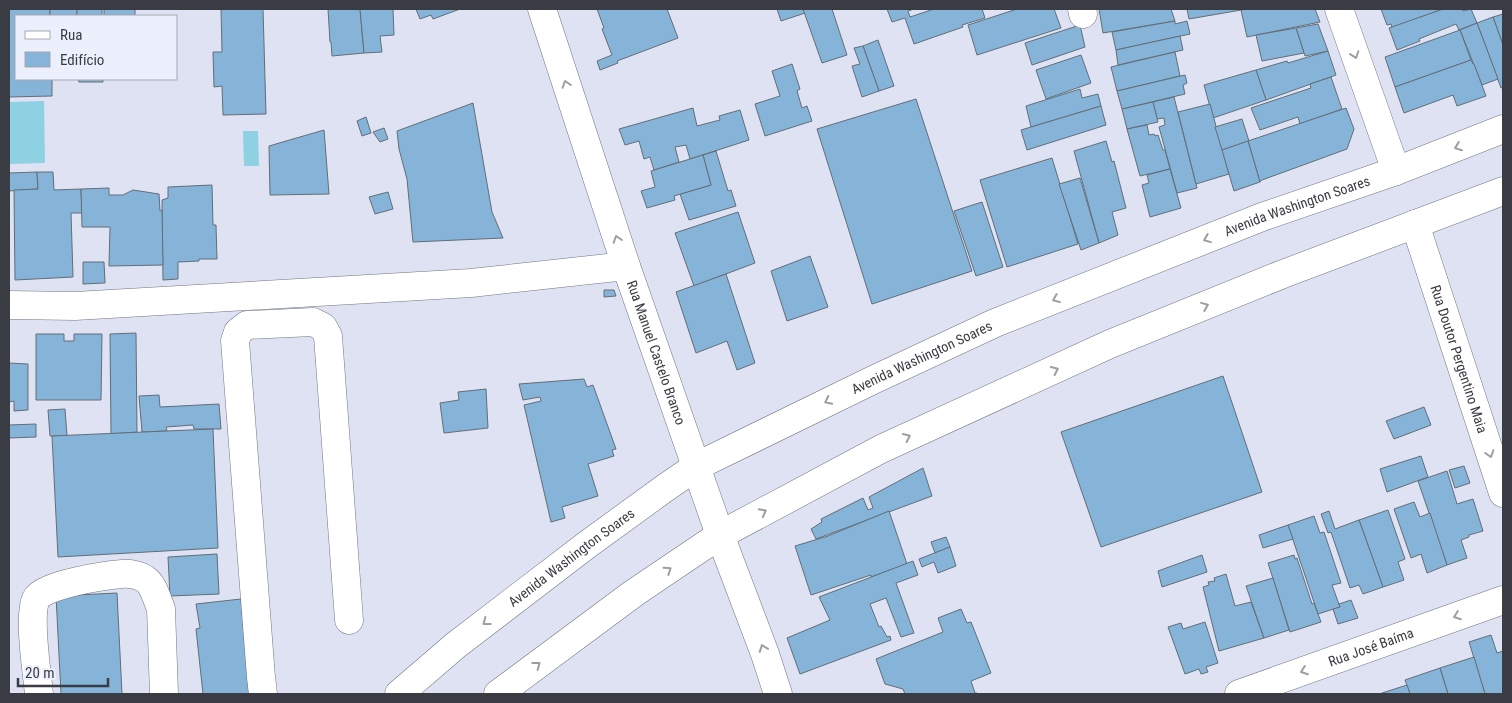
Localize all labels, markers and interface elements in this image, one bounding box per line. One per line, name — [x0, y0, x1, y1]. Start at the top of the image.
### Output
legend — [15, 15, 178, 80]
text: Rua — [60, 26, 82, 44]
one-way arrow — [1349, 50, 1359, 58]
text: Edifício — [60, 51, 104, 69]
one-way arrow — [562, 81, 572, 89]
one-way arrow — [1454, 141, 1463, 151]
street label: Avenida Washington Soares — [1222, 173, 1372, 239]
one-way arrow — [1203, 233, 1212, 243]
one-way arrow — [613, 235, 623, 244]
street label: Rua Manuel Castelo Branco — [624, 278, 689, 427]
street label: Rua Doutor Pergentino Maia — [1427, 283, 1491, 435]
one-way arrow — [1052, 293, 1061, 303]
one-way arrow — [1200, 302, 1208, 312]
street label: Avenida Washington Soares — [849, 318, 995, 397]
one-way arrow — [1050, 365, 1059, 376]
one-way arrow — [824, 395, 833, 406]
one-way arrow — [902, 433, 911, 444]
one-way arrow — [1484, 449, 1494, 457]
street label: Avenida Washington Soares — [505, 505, 637, 610]
one-way arrow — [758, 508, 767, 518]
one-way arrow — [663, 567, 672, 576]
one-way arrow — [1454, 610, 1462, 620]
one-way arrow — [483, 616, 492, 624]
street label: Rua José Baíma — [1326, 625, 1416, 670]
one-way arrow — [759, 644, 769, 653]
scale bar — [18, 656, 108, 688]
one-way arrow — [531, 662, 541, 671]
text: 20 m — [25, 664, 55, 682]
one-way arrow — [1301, 665, 1309, 675]

